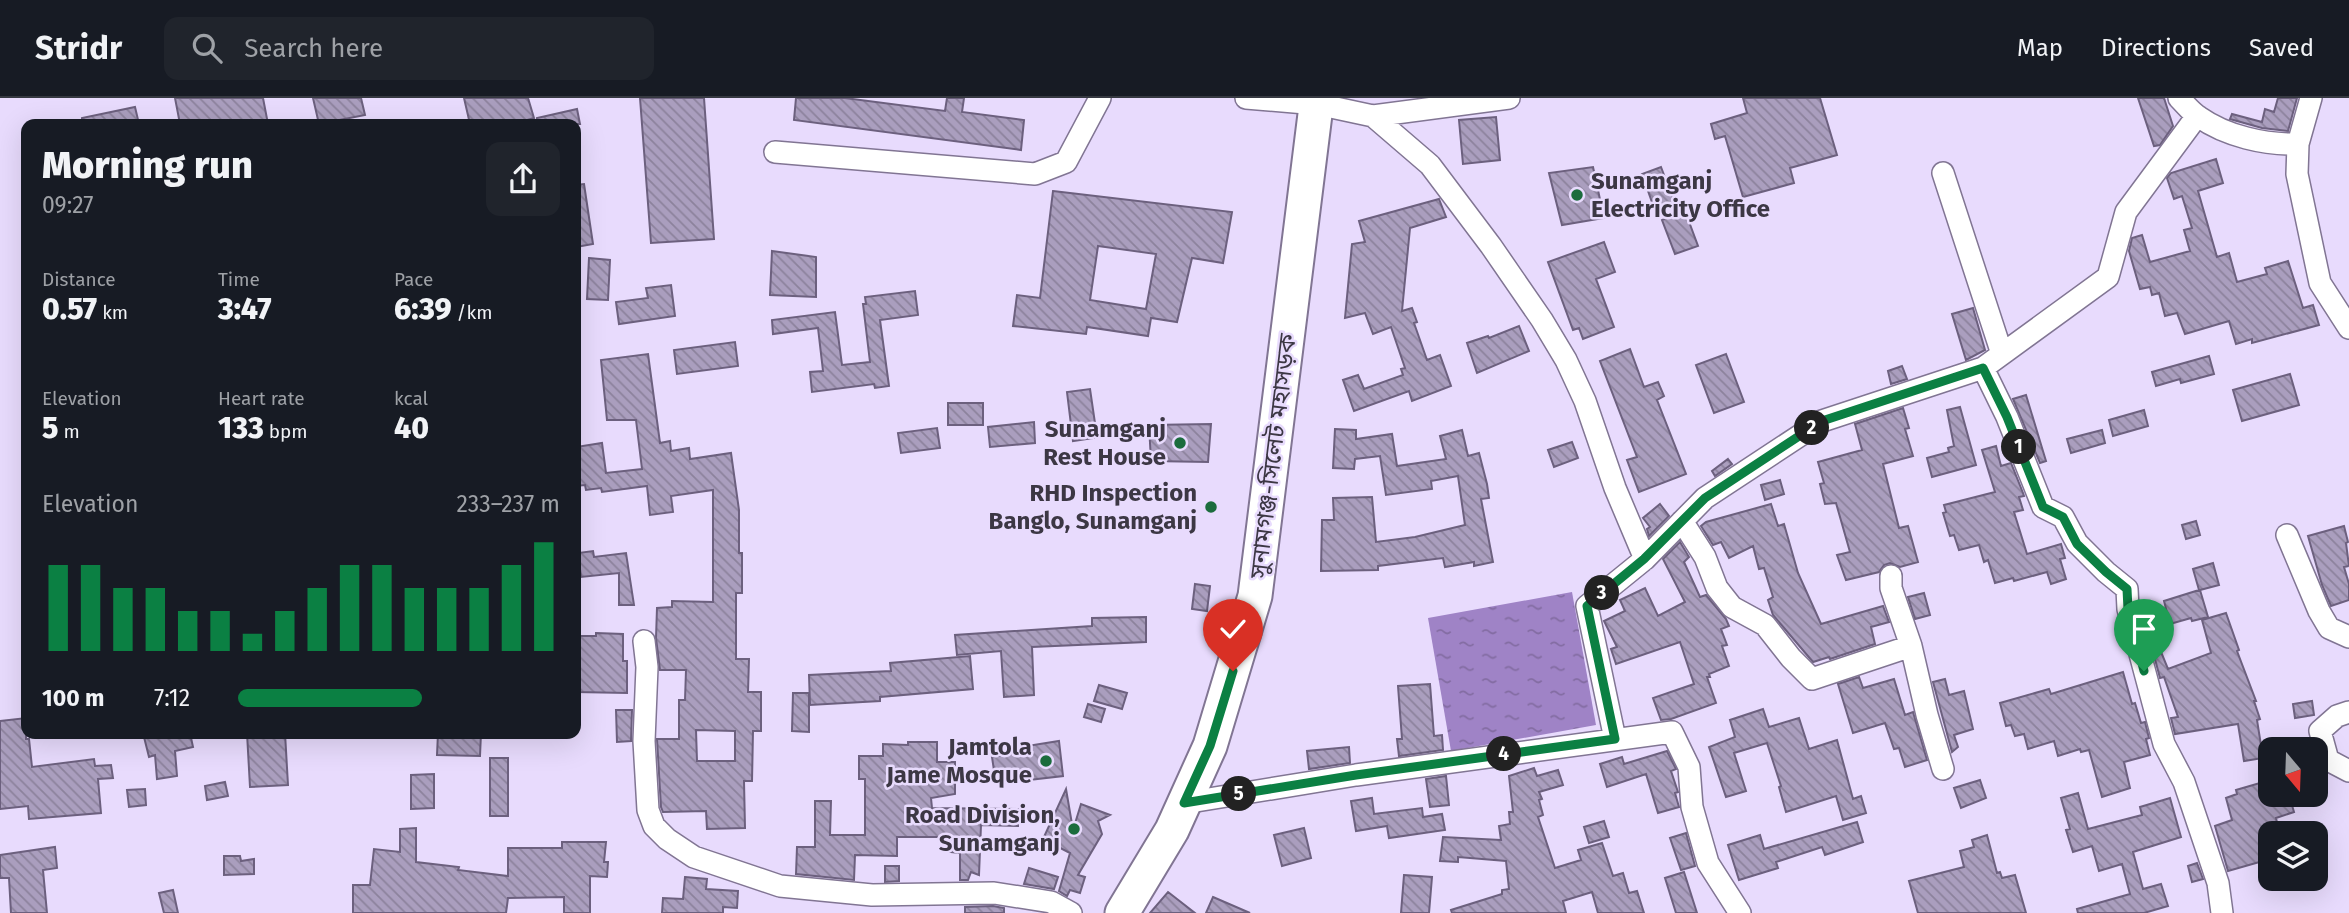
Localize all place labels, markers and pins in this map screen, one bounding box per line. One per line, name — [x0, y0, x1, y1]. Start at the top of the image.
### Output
place label: Sunamganj Electricity Office — [1591, 167, 1770, 223]
marker: Sunamganj Electricity Office — [1569, 187, 1585, 203]
pin: 2 — [1794, 410, 1829, 446]
place label: Sunamganj Rest House — [1043, 415, 1166, 471]
pin: 1 — [2002, 430, 2036, 464]
marker: Sunamganj Rest House — [1172, 435, 1188, 451]
place label: RHD Inspection Banglo, Sunamganj — [989, 479, 1197, 535]
marker: RHD Inspection Banglo, Sunamganj — [1203, 499, 1219, 515]
pin: 3 — [1584, 575, 1620, 610]
pin — [1203, 599, 1263, 671]
pin — [2114, 599, 2174, 671]
place label: Jamtola Jame Mosque — [885, 733, 1032, 789]
pin: 4 — [1486, 736, 1522, 772]
marker: Jamtola Jame Mosque — [1038, 753, 1054, 769]
pin: 5 — [1222, 776, 1256, 812]
place label: Road Division, Sunamganj — [905, 801, 1060, 857]
marker: Road Division, Sunamganj — [1066, 821, 1082, 837]

